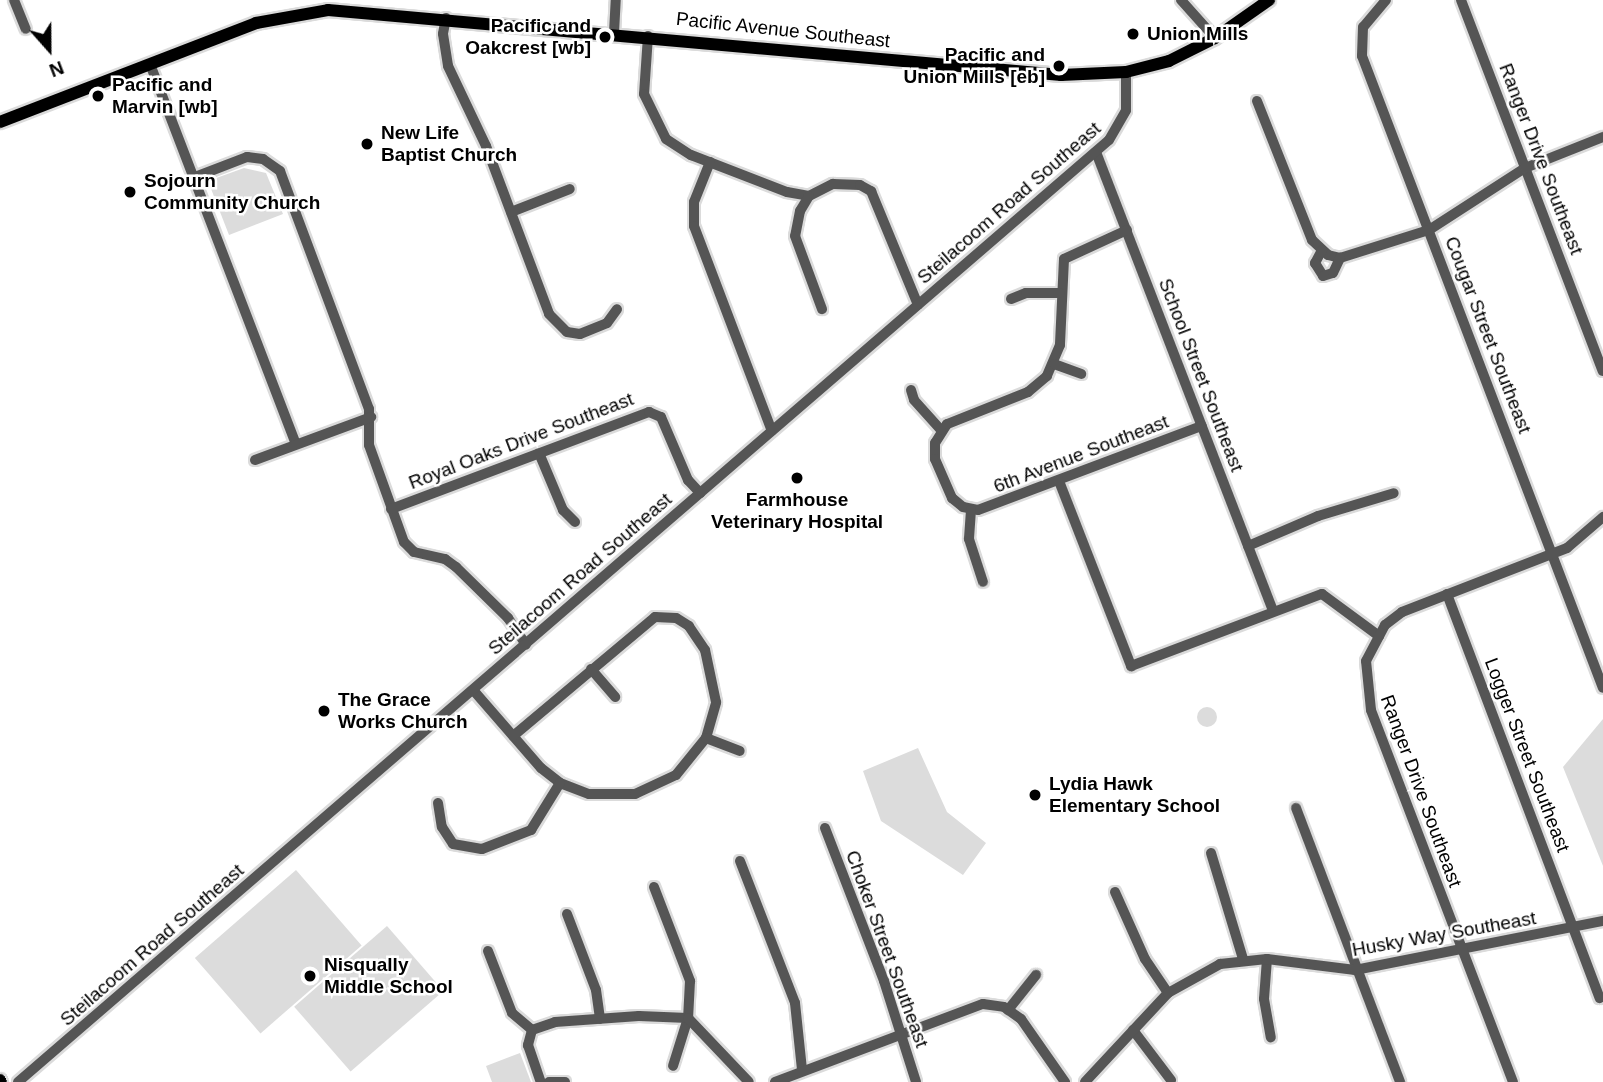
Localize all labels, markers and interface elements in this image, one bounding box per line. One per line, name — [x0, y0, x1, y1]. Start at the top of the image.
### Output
street label: Pacific Avenue Southeast — [674, 7, 892, 53]
north arrow — [14, 14, 84, 84]
place label: Pacific and Oakcrest [wb] — [465, 15, 591, 59]
place label: Union Mills — [1147, 23, 1248, 45]
marker: Union Mills — [1125, 26, 1141, 42]
marker: Pacific and Oakcrest [wb] — [597, 29, 613, 45]
place label: Pacific and Union Mills [eb] — [904, 44, 1045, 88]
text: N — [47, 57, 67, 81]
marker: Pacific and Union Mills [eb] — [1051, 58, 1067, 74]
street label: Ranger Drive Southeast — [1494, 60, 1588, 258]
place label: Pacific and Marvin [wb] — [112, 74, 218, 118]
marker: Pacific and Marvin [wb] — [90, 88, 106, 104]
street label: Steilacoom Road Southeast — [913, 117, 1105, 289]
place label: New Life Baptist Church — [381, 122, 517, 166]
marker: New Life Baptist Church — [359, 136, 375, 152]
place label: Sojourn Community Church — [144, 170, 320, 214]
marker: Sojourn Community Church — [122, 184, 138, 200]
street label: Cougar Street Southeast — [1440, 233, 1536, 437]
street label: School Street Southeast — [1154, 275, 1248, 475]
street label: Royal Oaks Drive Southeast — [406, 388, 636, 494]
street label: 6th Avenue Southeast — [990, 410, 1172, 498]
marker: Farmhouse Veterinary Hospital — [789, 470, 805, 486]
street label: Steilacoom Road Southeast — [484, 488, 676, 660]
place label: Farmhouse Veterinary Hospital — [711, 489, 883, 533]
street label: Logger Street Southeast — [1479, 655, 1575, 855]
place label: The Grace Works Church — [338, 689, 468, 733]
street label: Ranger Drive Southeast — [1376, 692, 1466, 890]
marker: The Grace Works Church — [316, 703, 332, 719]
place label: Lydia Hawk Elementary School — [1049, 773, 1220, 817]
marker: Lydia Hawk Elementary School — [1027, 787, 1043, 803]
street label: Choker Street Southeast — [841, 847, 933, 1051]
street label: Steilacoom Road Southeast — [56, 859, 248, 1031]
street label: Husky Way Southeast — [1350, 907, 1538, 961]
place label: Nisqually Middle School — [324, 954, 453, 998]
marker: Nisqually Middle School — [302, 968, 318, 984]

